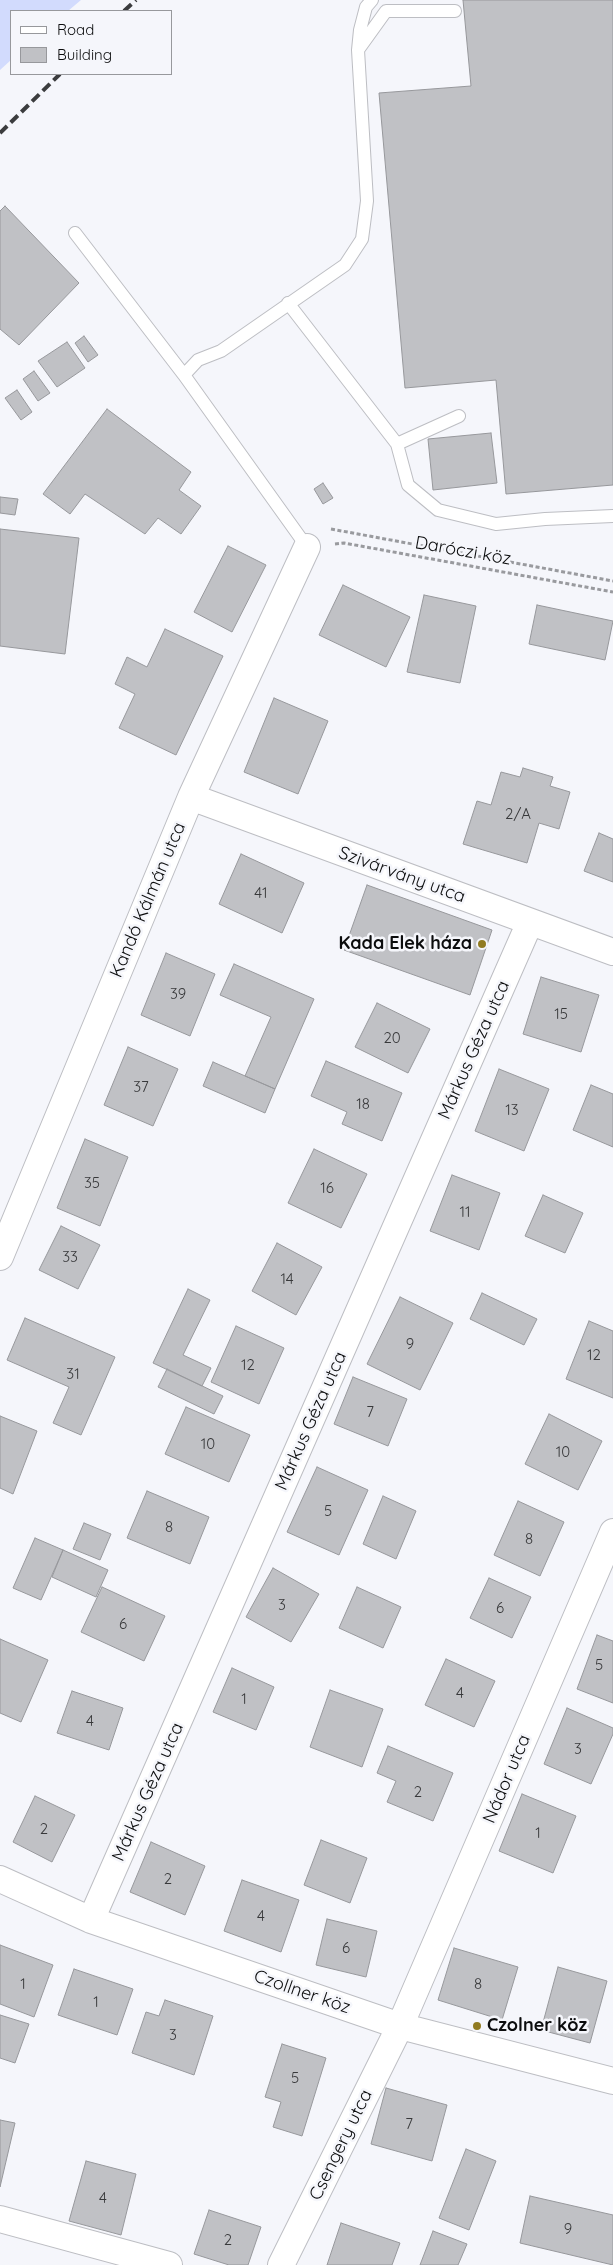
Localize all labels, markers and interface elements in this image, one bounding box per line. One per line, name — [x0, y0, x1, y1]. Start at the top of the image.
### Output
legend — [10, 10, 172, 75]
text: Road — [57, 20, 94, 39]
text: Building — [57, 45, 112, 64]
street label: Daróczi köz — [413, 532, 513, 570]
house number: 2/A — [505, 805, 531, 823]
street label: Kandó Kálmán utca — [106, 819, 190, 981]
street label: Szivárvány utca — [336, 842, 468, 908]
house number: 41 — [254, 884, 268, 902]
place label: Kada Elek háza — [339, 933, 472, 955]
marker: Kada Elek háza — [476, 938, 488, 950]
street label: Márkus Géza utca — [434, 977, 514, 1123]
house number: 39 — [170, 985, 186, 1003]
house number: 15 — [554, 1005, 568, 1023]
house number: 20 — [383, 1029, 401, 1047]
house number: 37 — [133, 1078, 149, 1096]
house number: 18 — [356, 1095, 370, 1113]
house number: 13 — [505, 1101, 519, 1119]
house number: 35 — [84, 1174, 100, 1192]
house number: 16 — [320, 1179, 334, 1197]
house number: 11 — [459, 1203, 471, 1221]
house number: 33 — [62, 1248, 78, 1266]
house number: 14 — [280, 1270, 294, 1288]
house number: 9 — [406, 1335, 414, 1353]
house number: 12 — [587, 1346, 601, 1364]
street label: Márkus Géza utca — [271, 1348, 351, 1494]
house number: 12 — [241, 1356, 255, 1374]
house number: 31 — [66, 1365, 80, 1383]
house number: 7 — [366, 1403, 374, 1421]
house number: 10 — [201, 1435, 215, 1453]
house number: 10 — [556, 1443, 570, 1461]
house number: 5 — [324, 1502, 332, 1520]
house number: 8 — [165, 1518, 173, 1536]
house number: 8 — [525, 1530, 533, 1548]
house number: 3 — [278, 1596, 286, 1614]
house number: 6 — [496, 1599, 504, 1617]
house number: 6 — [119, 1615, 127, 1633]
house number: 5 — [595, 1656, 603, 1674]
house number: 4 — [456, 1684, 464, 1702]
house number: 1 — [241, 1690, 247, 1708]
house number: 4 — [86, 1712, 94, 1730]
street label: Márkus Géza utca — [108, 1719, 188, 1865]
street label: Nádor utca — [479, 1731, 535, 1827]
house number: 3 — [574, 1740, 582, 1758]
house number: 2 — [414, 1783, 422, 1801]
house number: 2 — [40, 1820, 48, 1838]
house number: 1 — [535, 1824, 541, 1842]
house number: 2 — [164, 1870, 172, 1888]
house number: 4 — [257, 1907, 265, 1925]
house number: 6 — [342, 1939, 350, 1957]
street label: Czollner köz — [251, 1965, 353, 2019]
house number: 1 — [20, 1975, 26, 1993]
house number: 8 — [474, 1975, 482, 1993]
house number: 1 — [93, 1993, 99, 2011]
place label: Czolner köz — [487, 2015, 587, 2037]
marker: Czolner köz — [471, 2020, 483, 2032]
house number: 3 — [169, 2026, 177, 2044]
house number: 5 — [291, 2069, 299, 2087]
street label: Csengery utca — [305, 2086, 377, 2204]
house number: 7 — [405, 2115, 413, 2133]
house number: 4 — [99, 2189, 107, 2207]
house number: 9 — [564, 2220, 572, 2238]
house number: 2 — [224, 2231, 232, 2249]

